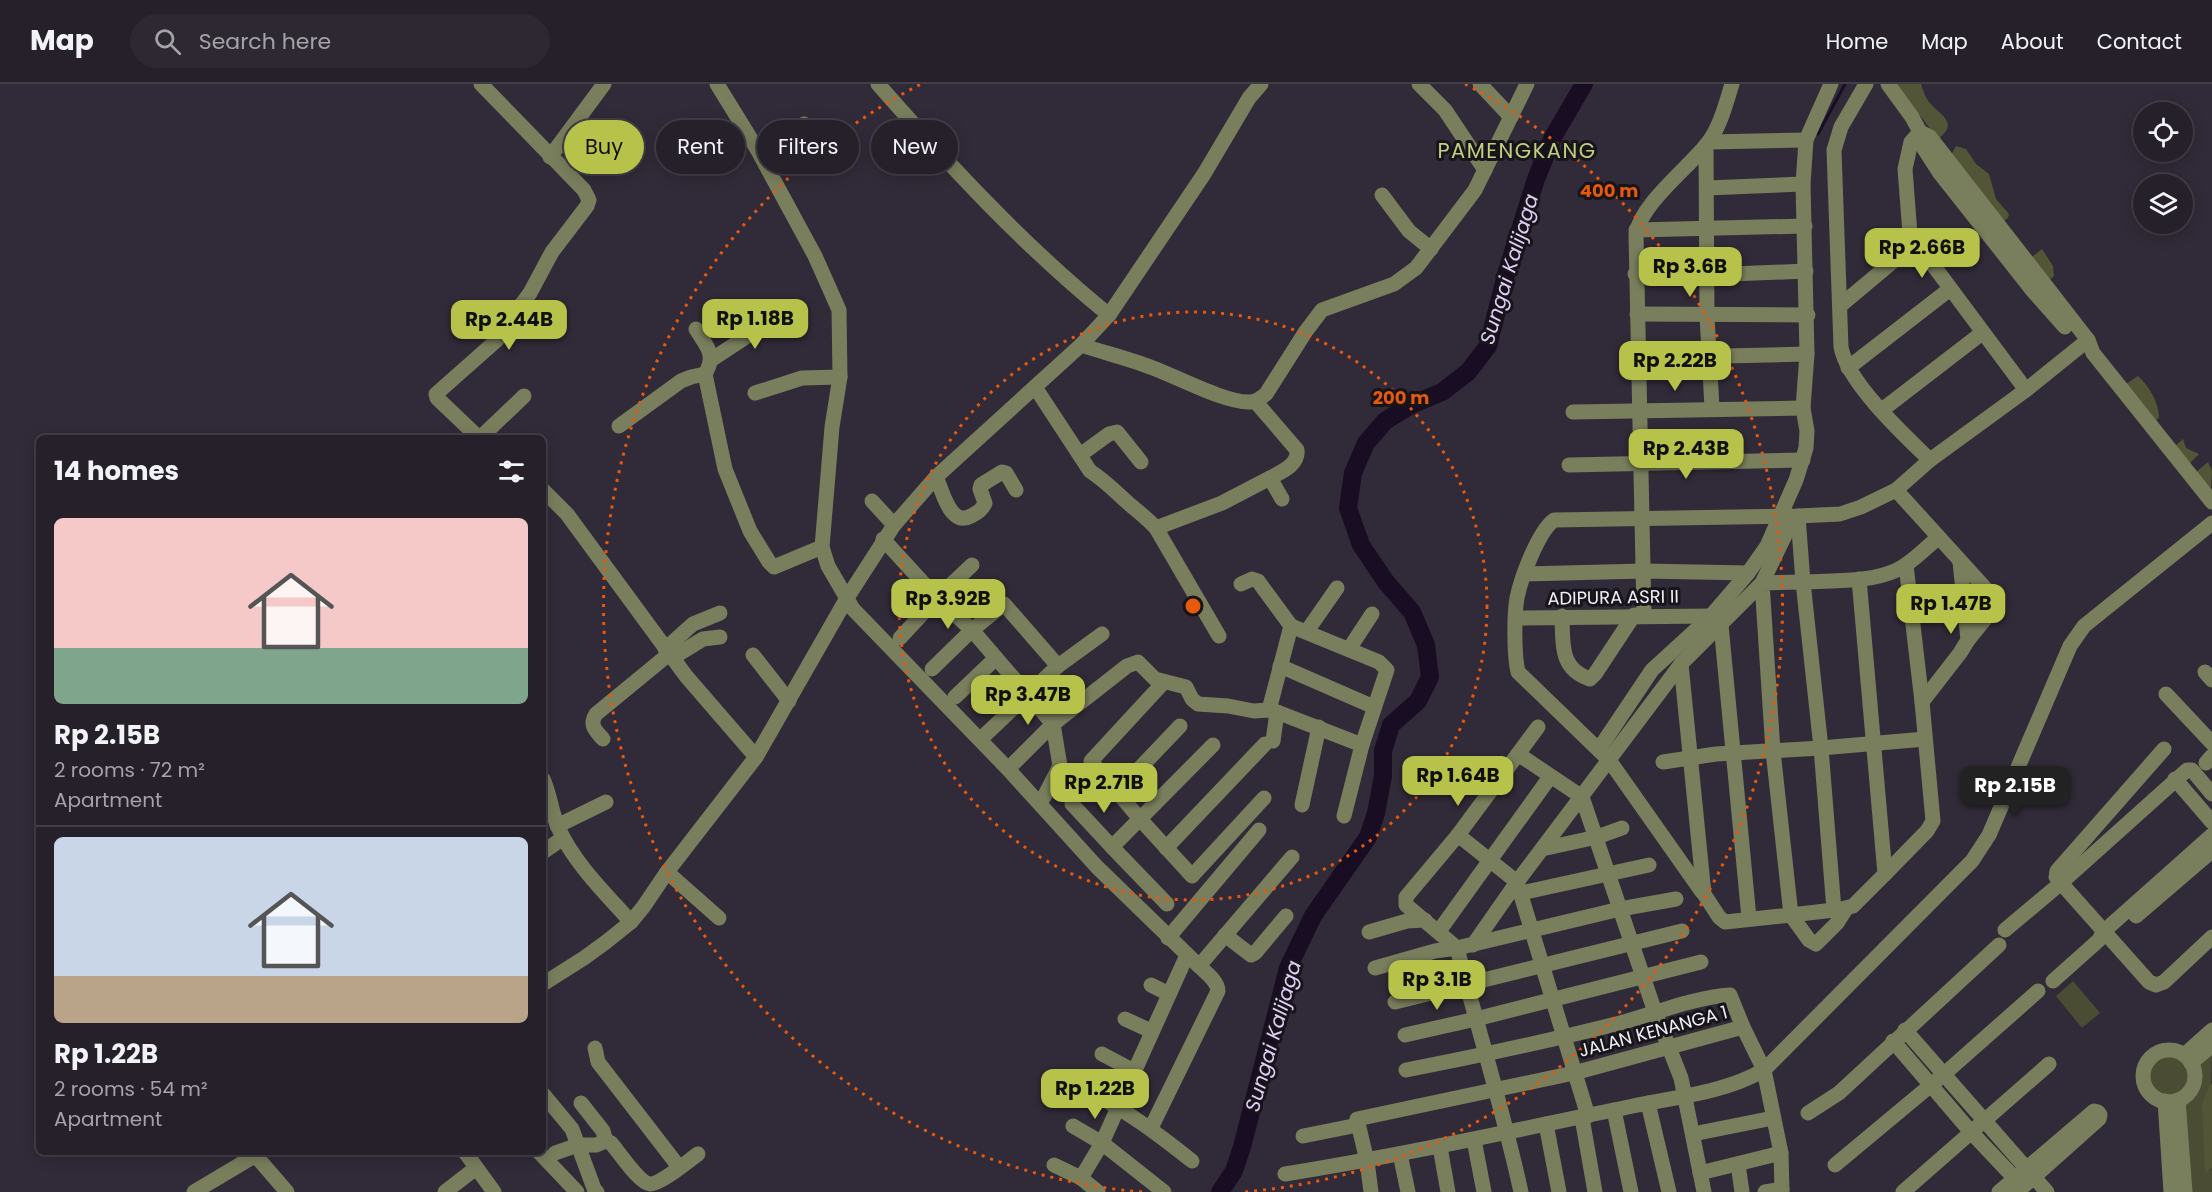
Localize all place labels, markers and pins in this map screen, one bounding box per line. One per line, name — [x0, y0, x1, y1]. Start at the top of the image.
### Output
pin: Rp 2.66B — [1860, 228, 1984, 279]
pin: Rp 3.6B — [1635, 247, 1745, 298]
pin: Rp 1.18B — [693, 299, 817, 350]
pin: Rp 2.44B — [447, 300, 571, 351]
pin: Rp 2.22B — [1613, 341, 1737, 392]
pin: Rp 2.43B — [1624, 429, 1748, 480]
pin: Rp 3.92B — [886, 579, 1010, 630]
pin: Rp 1.47B — [1889, 584, 2013, 635]
centre of rings — [1183, 596, 1203, 616]
pin: Rp 3.47B — [966, 675, 1090, 726]
pin: Rp 1.64B — [1396, 756, 1520, 807]
pin: Rp 2.71B — [1042, 763, 1166, 814]
pin: Rp 2.15B — [1953, 766, 2077, 817]
pin: Rp 3.1B — [1382, 960, 1492, 1011]
pin: Rp 1.22B — [1033, 1069, 1157, 1120]

